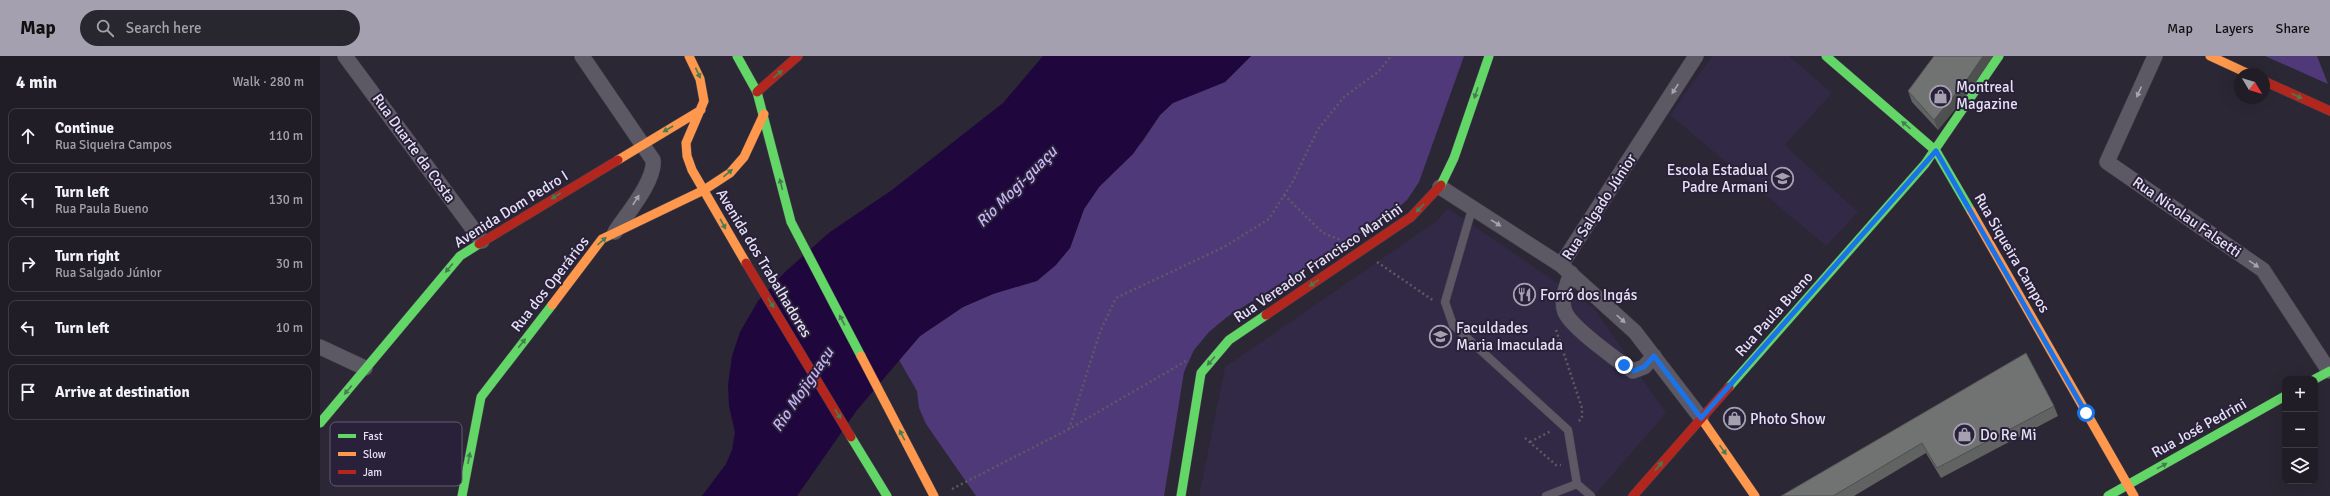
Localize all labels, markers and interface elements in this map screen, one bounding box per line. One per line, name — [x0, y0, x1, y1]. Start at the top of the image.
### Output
search box — [80, 10, 360, 46]
text: Map — [20, 16, 56, 40]
icon: search — [94, 17, 116, 39]
text: Search here — [126, 19, 201, 37]
text: Map — [2167, 20, 2193, 37]
text: Layers — [2215, 20, 2254, 37]
text: Share — [2276, 20, 2310, 37]
one-way arrow — [695, 67, 701, 79]
north arrow — [2234, 68, 2270, 104]
one-way arrow — [772, 70, 783, 79]
text: 4 min — [16, 72, 57, 93]
text: Walk · 280 m — [233, 74, 304, 90]
place label: Montreal Magazine — [1956, 78, 2018, 113]
shop icon: Montreal Magazine — [1928, 83, 1954, 109]
one-way arrow — [1671, 84, 1679, 94]
one-way arrow — [2136, 86, 2142, 97]
one-way arrow — [1473, 87, 1479, 99]
street label: Rua Duarte da Costa — [368, 90, 460, 206]
one-way arrow — [2291, 93, 2303, 99]
text: Continue — [55, 119, 114, 137]
one-way arrow — [1901, 121, 1911, 130]
icon: ahead — [17, 125, 39, 147]
one-way arrow — [662, 126, 674, 133]
text: 110 m — [269, 128, 303, 144]
text: Rua Siqueira Campos — [55, 137, 172, 153]
water label: Rio Mogi-guaçu — [972, 141, 1062, 232]
street label: Rua Salgado Júnior — [1558, 150, 1640, 264]
place label: Escola Estadual Padre Armani — [1667, 161, 1768, 196]
school or university icon: Escola Estadual Padre Armani — [1770, 166, 1796, 192]
street label: Avenida Dom Pedro I — [451, 167, 571, 251]
one-way arrow — [723, 168, 734, 177]
street label: Rua Nicolau Falsetti — [2129, 173, 2245, 261]
one-way arrow — [778, 178, 784, 190]
text: Turn left — [55, 183, 109, 201]
street label: Avenida dos Trabalhadores — [712, 185, 816, 341]
icon: left — [17, 189, 39, 211]
street label: Rua Siqueira Campos — [1970, 190, 2054, 316]
text: 130 m — [269, 192, 303, 208]
one-way arrow — [551, 192, 561, 200]
one-way arrow — [632, 195, 640, 205]
street label: Rua Vereador Francisco Martini — [1230, 200, 1406, 326]
text: Rua Paula Bueno — [55, 201, 148, 217]
one-way arrow — [1415, 203, 1424, 213]
one-way arrow — [719, 218, 726, 230]
one-way arrow — [1490, 220, 1502, 227]
street label: Rua dos Operários — [507, 232, 593, 335]
one-way arrow — [598, 237, 607, 246]
text: Turn right — [55, 247, 120, 265]
icon: right — [17, 253, 39, 275]
text: 30 m — [276, 256, 303, 272]
one-way arrow — [2249, 260, 2259, 268]
one-way arrow — [445, 263, 454, 274]
text: Rua Salgado Júnior — [55, 265, 162, 281]
street label: Rua Paula Bueno — [1731, 268, 1817, 360]
one-way arrow — [1309, 279, 1319, 287]
restaurant icon: Forró dos Ingás — [1512, 282, 1538, 308]
place label: Forró dos Ingás — [1540, 286, 1638, 304]
one-way arrow — [767, 297, 774, 309]
one-way arrow — [838, 314, 845, 326]
one-way arrow — [1616, 314, 1626, 324]
icon: left — [17, 317, 39, 339]
text: Turn left — [55, 319, 109, 337]
place label: Faculdades Maria Imaculada — [1456, 319, 1563, 354]
text: 10 m — [276, 320, 303, 336]
school or university icon: Faculdades Maria Imaculada — [1428, 324, 1454, 350]
one-way arrow — [518, 337, 526, 348]
water label: Rio Mojiguaçu — [767, 343, 839, 436]
one-way arrow — [1207, 356, 1216, 367]
route end — [1615, 356, 1633, 374]
map controls — [2282, 376, 2318, 484]
button: + — [2282, 376, 2318, 412]
icon: arrive — [17, 381, 39, 403]
text: Arrive at destination — [55, 383, 190, 401]
one-way arrow — [343, 384, 352, 395]
street label: Rua José Pedrini — [2149, 395, 2249, 461]
route start — [2077, 404, 2095, 422]
shop icon: Photo Show — [1722, 406, 1748, 432]
one-way arrow — [834, 408, 841, 420]
place label: Photo Show — [1750, 410, 1826, 428]
button: − — [2282, 412, 2318, 448]
legend — [330, 422, 462, 486]
shop icon: Do Re Mi — [1952, 422, 1978, 448]
place label: Do Re Mi — [1980, 426, 2037, 444]
one-way arrow — [899, 429, 905, 441]
text: Fast — [363, 430, 383, 443]
one-way arrow — [1719, 444, 1727, 455]
text: Slow — [363, 448, 386, 461]
button: layers — [2282, 448, 2318, 484]
one-way arrow — [466, 452, 472, 464]
one-way arrow — [1654, 461, 1663, 472]
one-way arrow — [2156, 462, 2168, 469]
text: Jam — [363, 466, 382, 479]

